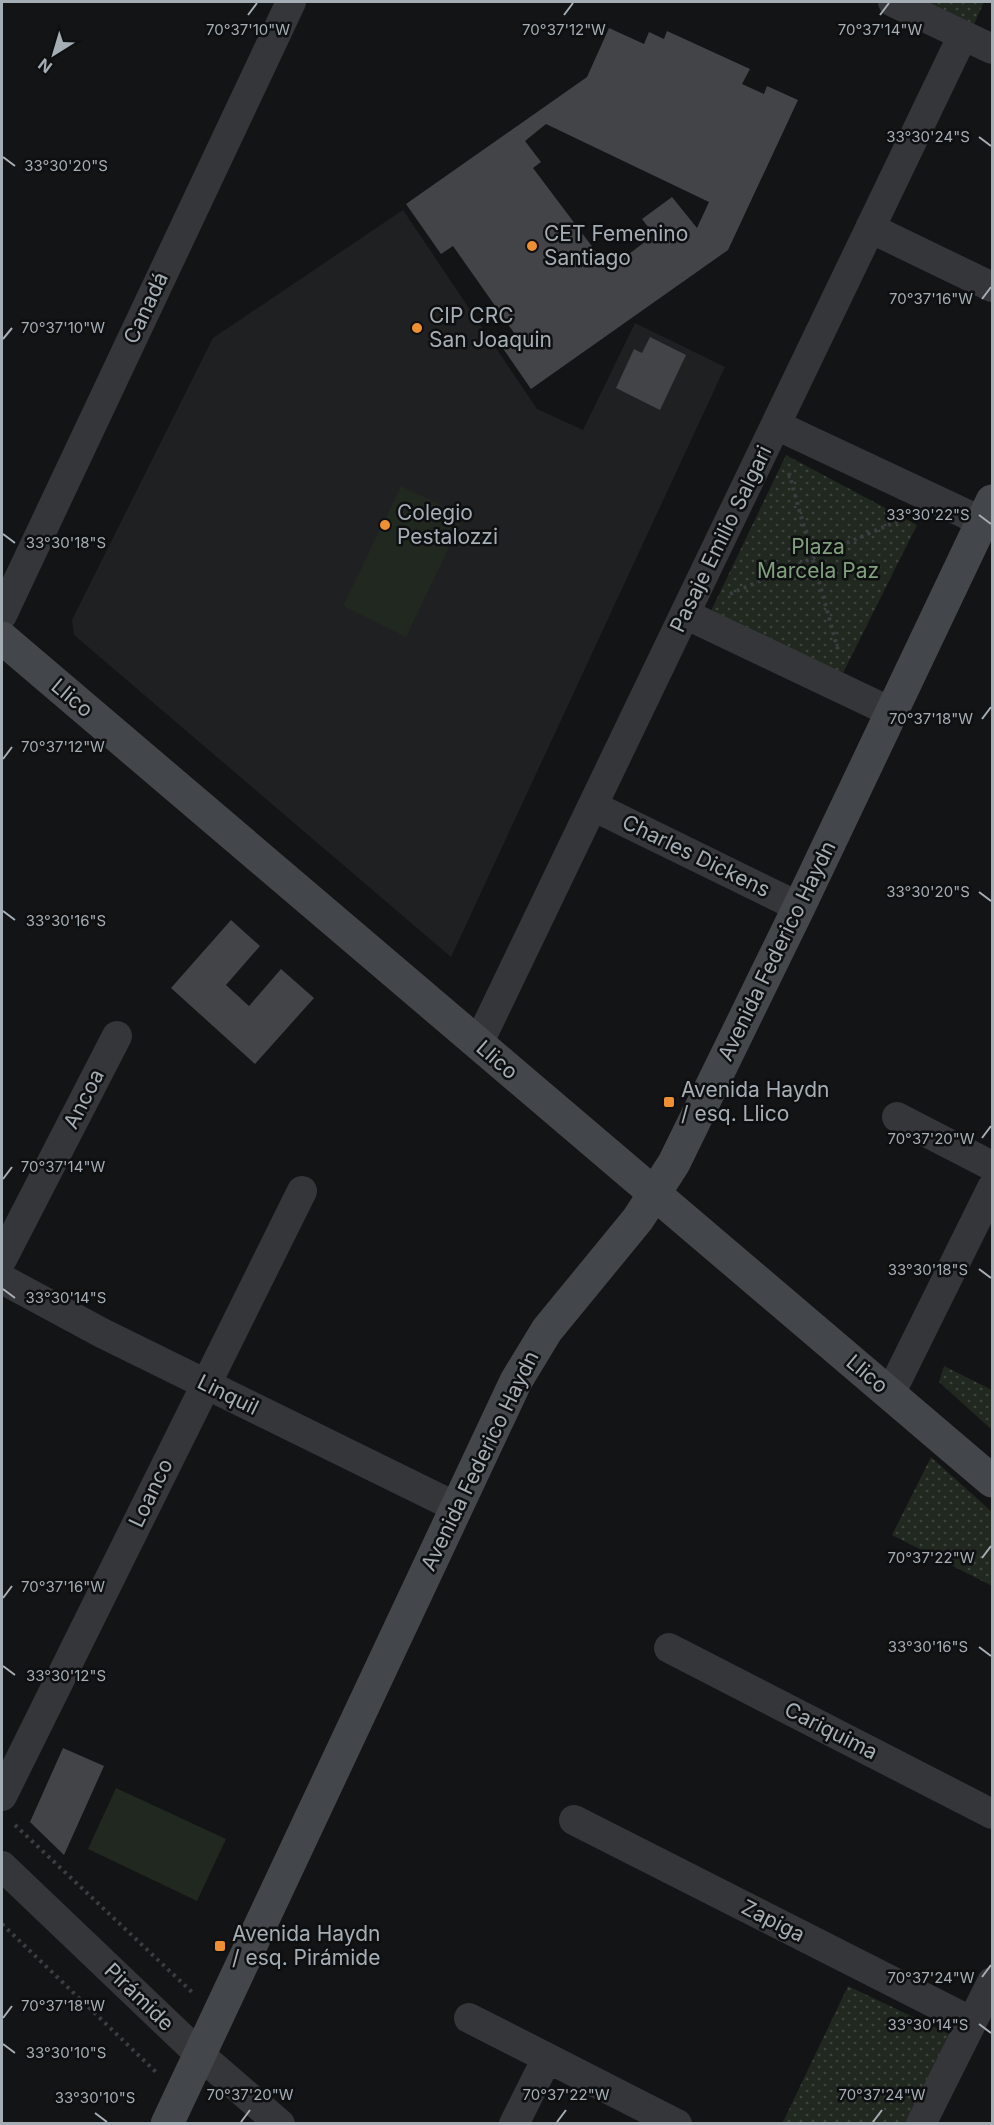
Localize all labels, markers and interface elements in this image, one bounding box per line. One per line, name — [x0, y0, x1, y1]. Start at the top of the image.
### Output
text: 70°37'10"W — [206, 20, 290, 39]
text: 70°37'12"W — [522, 20, 606, 39]
text: 70°37'14"W — [838, 20, 922, 39]
north arrow — [24, 24, 84, 84]
text: N — [34, 54, 56, 78]
text: 33°30'24"S — [886, 127, 970, 146]
text: 33°30'20"S — [24, 156, 108, 175]
place label: CET Femenino Santiago — [544, 221, 688, 270]
marker: CET Femenino Santiago — [525, 239, 539, 253]
street label: Canadá — [118, 268, 173, 348]
text: 70°37'16"W — [889, 289, 973, 308]
place label: CIP CRC San Joaquin — [429, 303, 552, 352]
text: 70°37'10"W — [21, 318, 105, 337]
marker: CIP CRC San Joaquin — [410, 321, 424, 335]
street label: Pasaje Emilio Salgari — [665, 441, 777, 636]
place label: Colegio Pestalozzi — [397, 500, 498, 549]
text: 33°30'22"S — [886, 505, 970, 524]
marker: Colegio Pestalozzi — [378, 518, 392, 532]
text: 33°30'18"S — [26, 533, 106, 552]
park label: Plaza Marcela Paz — [757, 534, 879, 583]
street label: Llico — [46, 673, 98, 722]
text: 70°37'18"W — [889, 709, 973, 728]
text: 70°37'12"W — [21, 737, 105, 756]
street label: Charles Dickens — [618, 809, 774, 902]
street label: Avenida Federico Haydn — [712, 837, 841, 1065]
text: 33°30'20"S — [886, 882, 970, 901]
text: 33°30'16"S — [26, 911, 106, 930]
street label: Llico — [472, 1035, 523, 1084]
street label: Ancoa — [58, 1065, 109, 1133]
place label: Avenida Haydn / esq. Llico — [681, 1077, 830, 1126]
marker: Avenida Haydn / esq. Llico — [662, 1095, 676, 1109]
text: 70°37'20"W — [887, 1129, 975, 1148]
text: 70°37'14"W — [21, 1157, 105, 1176]
text: 33°30'18"S — [888, 1260, 968, 1279]
text: 33°30'14"S — [26, 1288, 106, 1307]
street label: Avenida Federico Haydn — [415, 1347, 544, 1575]
street label: Llico — [841, 1349, 893, 1398]
street label: Linquil — [194, 1369, 263, 1420]
street label: Loanco — [123, 1454, 178, 1531]
text: 70°37'22"W — [888, 1548, 975, 1567]
text: 70°37'16"W — [21, 1577, 105, 1596]
text: 33°30'16"S — [888, 1637, 968, 1656]
text: 33°30'12"S — [26, 1666, 106, 1685]
street label: Cariquima — [781, 1696, 882, 1765]
street label: Zapiga — [737, 1894, 809, 1947]
place label: Avenida Haydn / esq. Pirámide — [232, 1921, 381, 1970]
marker: Avenida Haydn / esq. Pirámide — [213, 1939, 227, 1953]
street label: Pirámide — [99, 1958, 179, 2036]
text: 70°37'24"W — [887, 1968, 975, 1987]
text: 70°37'18"W — [21, 1996, 105, 2015]
text: 33°30'14"S — [888, 2015, 968, 2034]
text: 33°30'10"S — [26, 2043, 106, 2062]
text: 70°37'20"W — [206, 2085, 294, 2104]
text: 70°37'22"W — [523, 2085, 610, 2104]
text: 70°37'24"W — [838, 2085, 926, 2104]
text: 33°30'10"S — [55, 2088, 135, 2107]

